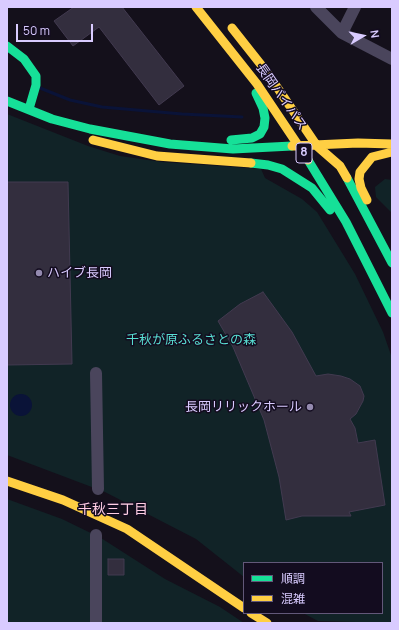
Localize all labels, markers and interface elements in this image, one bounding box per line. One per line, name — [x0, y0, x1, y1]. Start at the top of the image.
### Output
scale bar — [18, 16, 95, 42]
north arrow — [343, 16, 383, 56]
text: 50 m — [23, 22, 50, 39]
text: N — [367, 29, 383, 39]
street label: 長岡バイパス — [252, 61, 310, 133]
road number: 8 — [296, 143, 312, 163]
place label: ハイブ長岡 — [47, 265, 112, 281]
marker: ハイブ長岡 — [34, 268, 44, 278]
park label: 千秋が原ふるさとの森 — [126, 332, 256, 348]
place label: 長岡リリックホール — [185, 399, 302, 415]
marker: 長岡リリックホール — [305, 402, 315, 412]
district label: 千秋三丁目 — [78, 502, 148, 518]
legend — [243, 562, 383, 614]
text: 順調 — [281, 570, 305, 587]
text: 混雑 — [281, 590, 305, 607]

